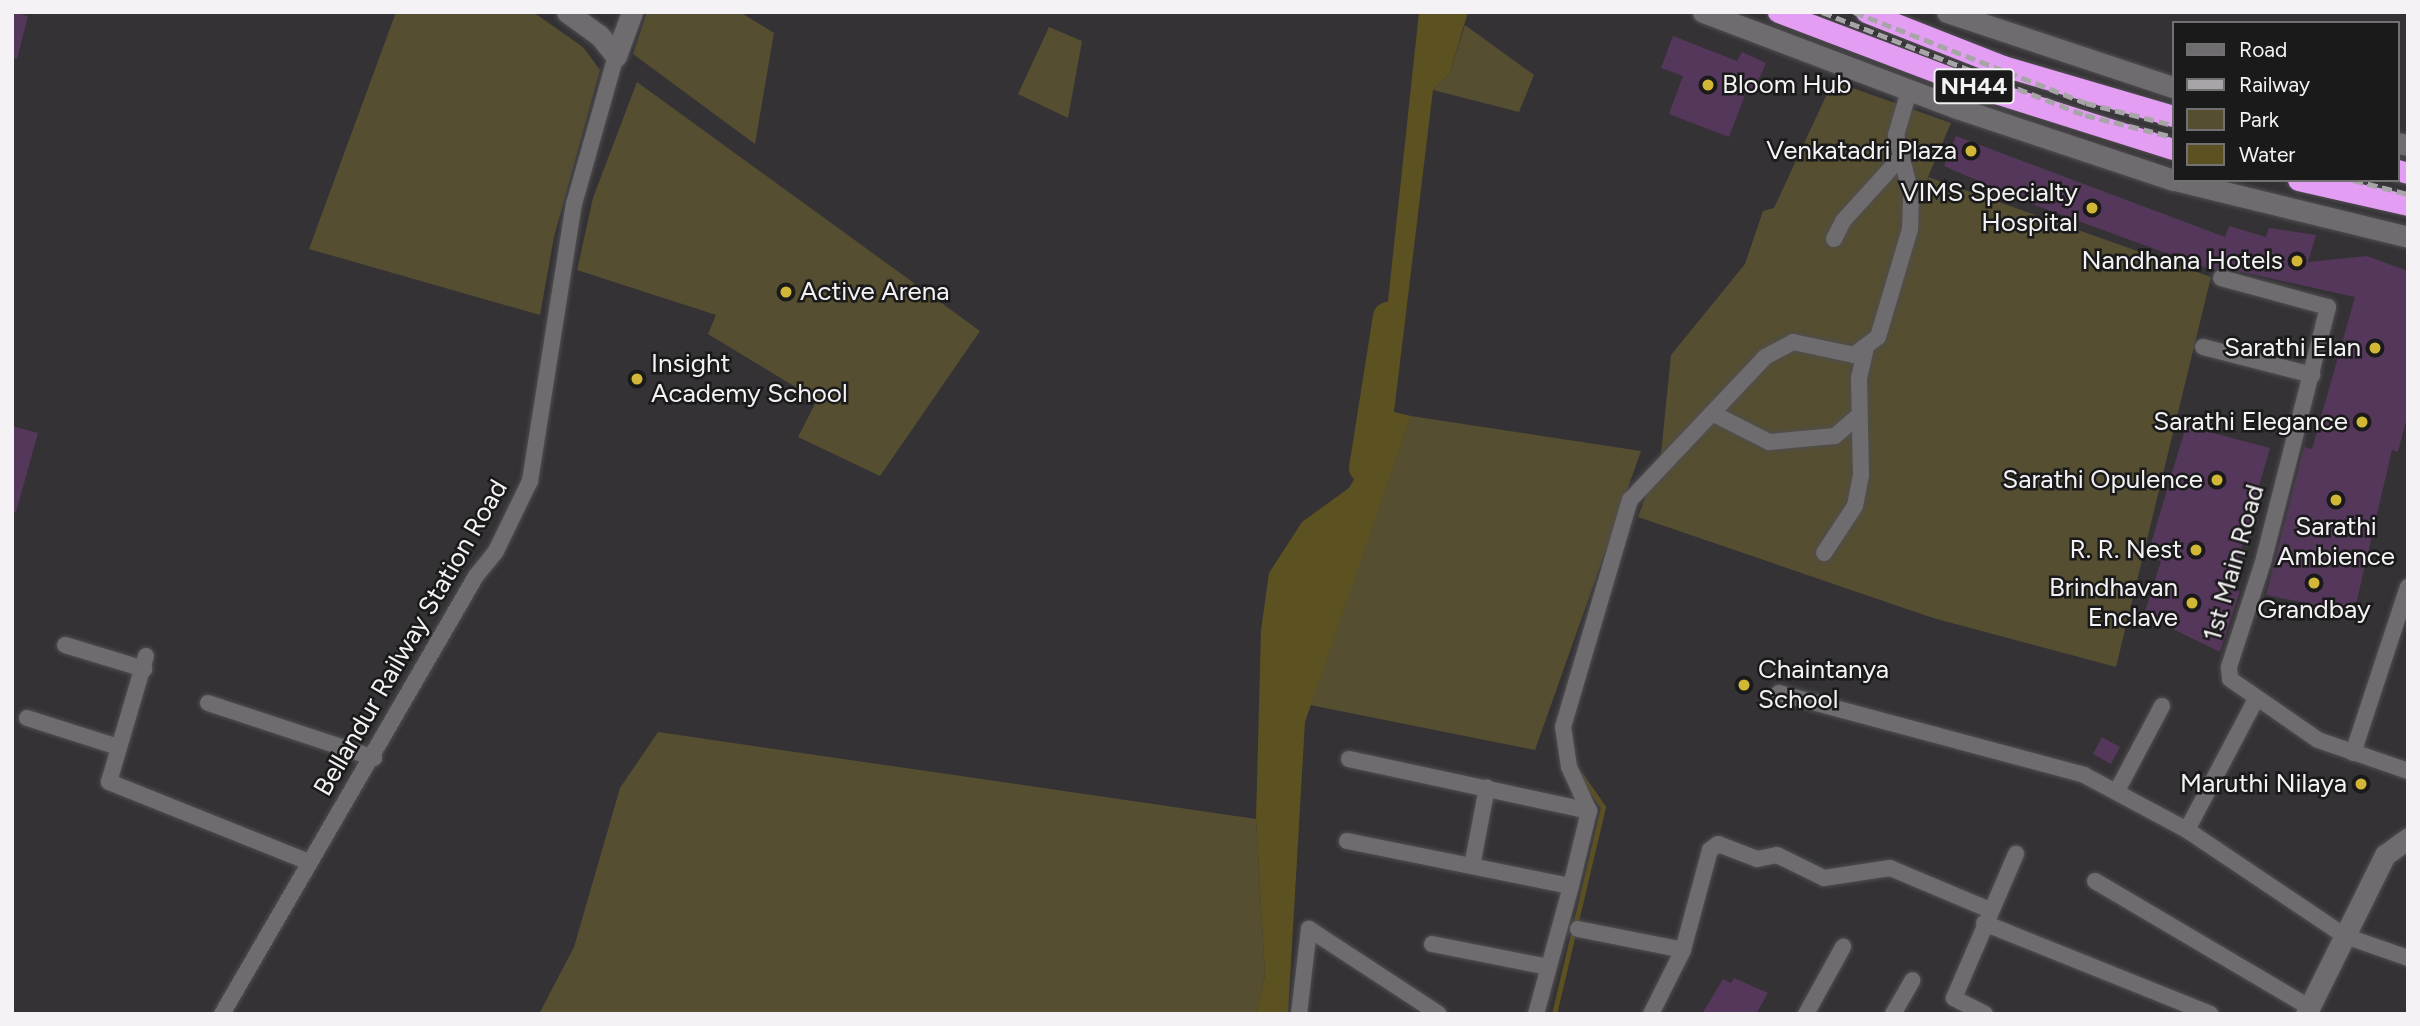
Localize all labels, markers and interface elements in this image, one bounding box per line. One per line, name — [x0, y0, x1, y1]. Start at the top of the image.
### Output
legend — [2172, 21, 2399, 182]
text: Road — [2239, 37, 2287, 62]
road number: NH44 — [1932, 66, 2016, 106]
place label: Bloom Hub — [1722, 69, 1852, 101]
text: Railway — [2239, 72, 2310, 97]
marker: Bloom Hub — [1700, 77, 1716, 93]
text: Park — [2239, 107, 2279, 132]
place label: Venkatadri Plaza — [1766, 135, 1957, 167]
text: Water — [2239, 142, 2295, 167]
marker: Venkatadri Plaza — [1963, 143, 1979, 159]
place label: VIMS Specialty Hospital — [1900, 177, 2078, 238]
marker: VIMS Specialty Hospital — [2084, 200, 2100, 216]
place label: Nandhana Hotels — [2082, 245, 2283, 277]
marker: Nandhana Hotels — [2289, 253, 2305, 269]
place label: Active Arena — [800, 276, 950, 308]
marker: Active Arena — [778, 284, 794, 300]
place label: Sarathi Elan — [2224, 332, 2361, 364]
marker: Sarathi Elan — [2367, 340, 2383, 356]
place label: Insight Academy School — [651, 348, 848, 410]
marker: Insight Academy School — [629, 371, 645, 387]
place label: Sarathi Elegance — [2153, 406, 2348, 438]
marker: Sarathi Elegance — [2354, 414, 2370, 430]
place label: Sarathi Opulence — [2002, 464, 2203, 496]
marker: Sarathi Opulence — [2209, 472, 2225, 488]
street label: Bellandur Railway Station Road — [308, 475, 514, 801]
street label: 1st Main Road — [2197, 481, 2271, 645]
marker: Sarathi Ambience — [2328, 492, 2344, 508]
place label: Sarathi Ambience — [2277, 511, 2395, 572]
place label: R. R. Nest — [2070, 534, 2182, 566]
marker: R. R. Nest — [2188, 542, 2204, 558]
place label: Brindhavan Enclave — [2049, 572, 2178, 634]
marker: Grandbay — [2306, 575, 2322, 591]
place label: Grandbay — [2257, 594, 2371, 626]
marker: Brindhavan Enclave — [2184, 595, 2200, 611]
place label: Chaintanya School — [1758, 654, 1889, 716]
marker: Chaintanya School — [1736, 677, 1752, 693]
place label: Maruthi Nilaya — [2180, 768, 2347, 800]
marker: Maruthi Nilaya — [2353, 776, 2369, 792]

